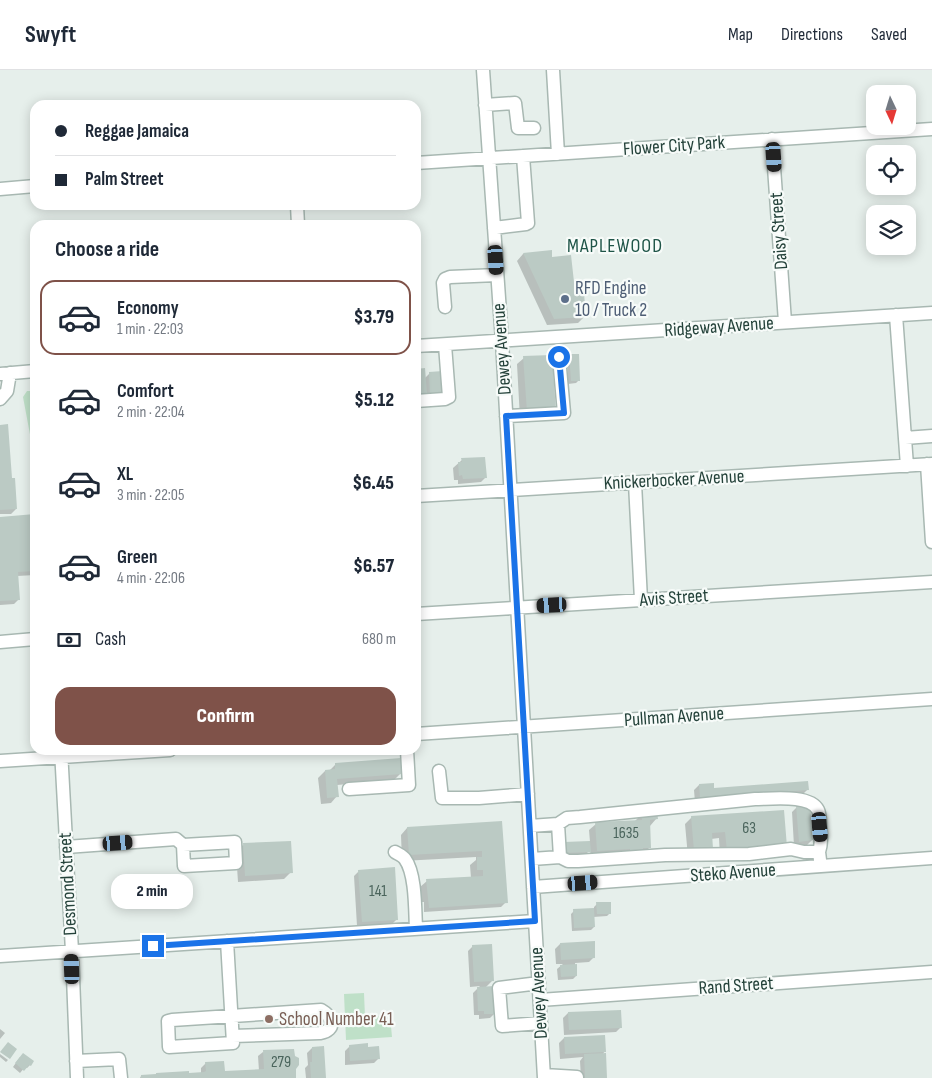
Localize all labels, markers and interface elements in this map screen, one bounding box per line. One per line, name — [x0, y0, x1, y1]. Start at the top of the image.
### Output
text: Swyft — [25, 20, 76, 49]
text: Map — [728, 24, 753, 45]
text: Directions — [781, 24, 843, 45]
text: Saved — [871, 24, 907, 45]
north arrow — [866, 85, 916, 135]
map controls — [866, 85, 916, 255]
text: Reggae Jamaica — [85, 120, 189, 143]
street label: Flower City Park — [622, 131, 726, 161]
car — [765, 142, 782, 172]
button: locate — [866, 145, 916, 195]
text: Palm Street — [85, 168, 164, 191]
street label: Daisy Street — [765, 191, 793, 270]
button: layers — [866, 205, 916, 255]
district label: MAPLEWOOD — [567, 234, 663, 258]
text: Choose a ride — [55, 236, 159, 263]
car — [487, 245, 504, 275]
place label: RFD Engine 10 / Truck 2 — [575, 277, 647, 322]
marker: RFD Engine 10 / Truck 2 — [559, 293, 571, 305]
icon: car — [57, 295, 102, 340]
text: Economy — [117, 297, 179, 320]
street label: Dewey Avenue — [487, 302, 517, 396]
text: $3.79 — [354, 306, 394, 329]
street label: Ridgeway Avenue — [663, 312, 775, 342]
text: 1 min · 22:03 — [117, 320, 184, 339]
route start — [548, 346, 570, 368]
icon: car — [57, 378, 102, 423]
text: Comfort — [117, 380, 174, 403]
text: $5.12 — [354, 389, 394, 412]
text: 2 min · 22:04 — [117, 403, 185, 422]
icon: car — [57, 461, 102, 506]
text: XL — [117, 463, 133, 486]
street label: Knickerbocker Avenue — [603, 465, 745, 495]
text: $6.45 — [352, 472, 394, 495]
text: 3 min · 22:05 — [117, 486, 184, 505]
icon: car — [57, 544, 102, 589]
text: Green — [117, 546, 157, 569]
text: $6.57 — [353, 555, 394, 578]
text: 4 min · 22:06 — [117, 569, 185, 588]
street label: Avis Street — [638, 584, 709, 612]
car — [536, 597, 567, 613]
icon: cash — [55, 626, 83, 654]
text: Cash — [95, 628, 126, 651]
text: 680 m — [362, 630, 396, 649]
button: Confirm — [55, 687, 396, 745]
street label: Pullman Avenue — [623, 702, 725, 732]
car — [811, 811, 828, 843]
house number: 63 — [742, 819, 756, 838]
house number: 1635 — [613, 824, 639, 843]
street label: Desmond Street — [54, 832, 82, 936]
car — [102, 834, 133, 852]
street label: Steko Avenue — [689, 859, 777, 887]
callout: 2 min — [112, 874, 194, 908]
car — [567, 874, 598, 892]
text: 2 min — [136, 882, 168, 901]
house number: 141 — [369, 882, 387, 901]
route end — [142, 935, 164, 957]
street label: Dewey Avenue — [525, 947, 553, 1039]
car — [63, 954, 80, 984]
street label: Rand Street — [698, 972, 774, 1000]
place label: School Number 41 — [279, 1008, 394, 1031]
marker: School Number 41 — [263, 1013, 275, 1025]
house number: 279 — [271, 1053, 291, 1072]

